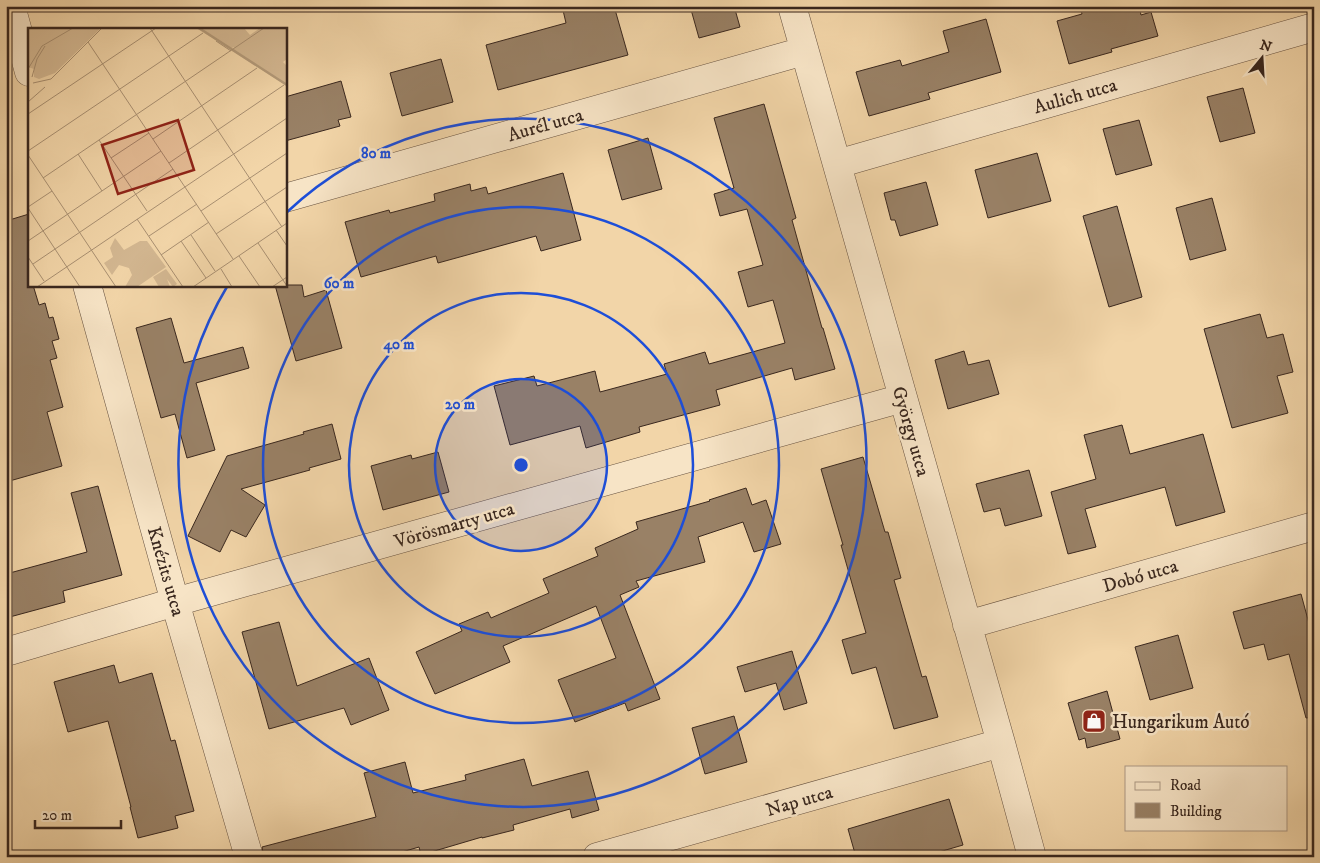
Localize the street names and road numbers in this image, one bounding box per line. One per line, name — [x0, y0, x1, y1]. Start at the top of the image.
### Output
street label: Aulich utca — [1031, 74, 1120, 119]
street label: Aurél utca — [505, 104, 586, 147]
street label: György utca — [887, 384, 934, 479]
street label: Vörösmarty utca — [391, 497, 517, 554]
street label: Knézits utca — [142, 524, 189, 619]
street label: Dobó utca — [1100, 555, 1181, 598]
street label: Nap utca — [763, 781, 835, 822]

